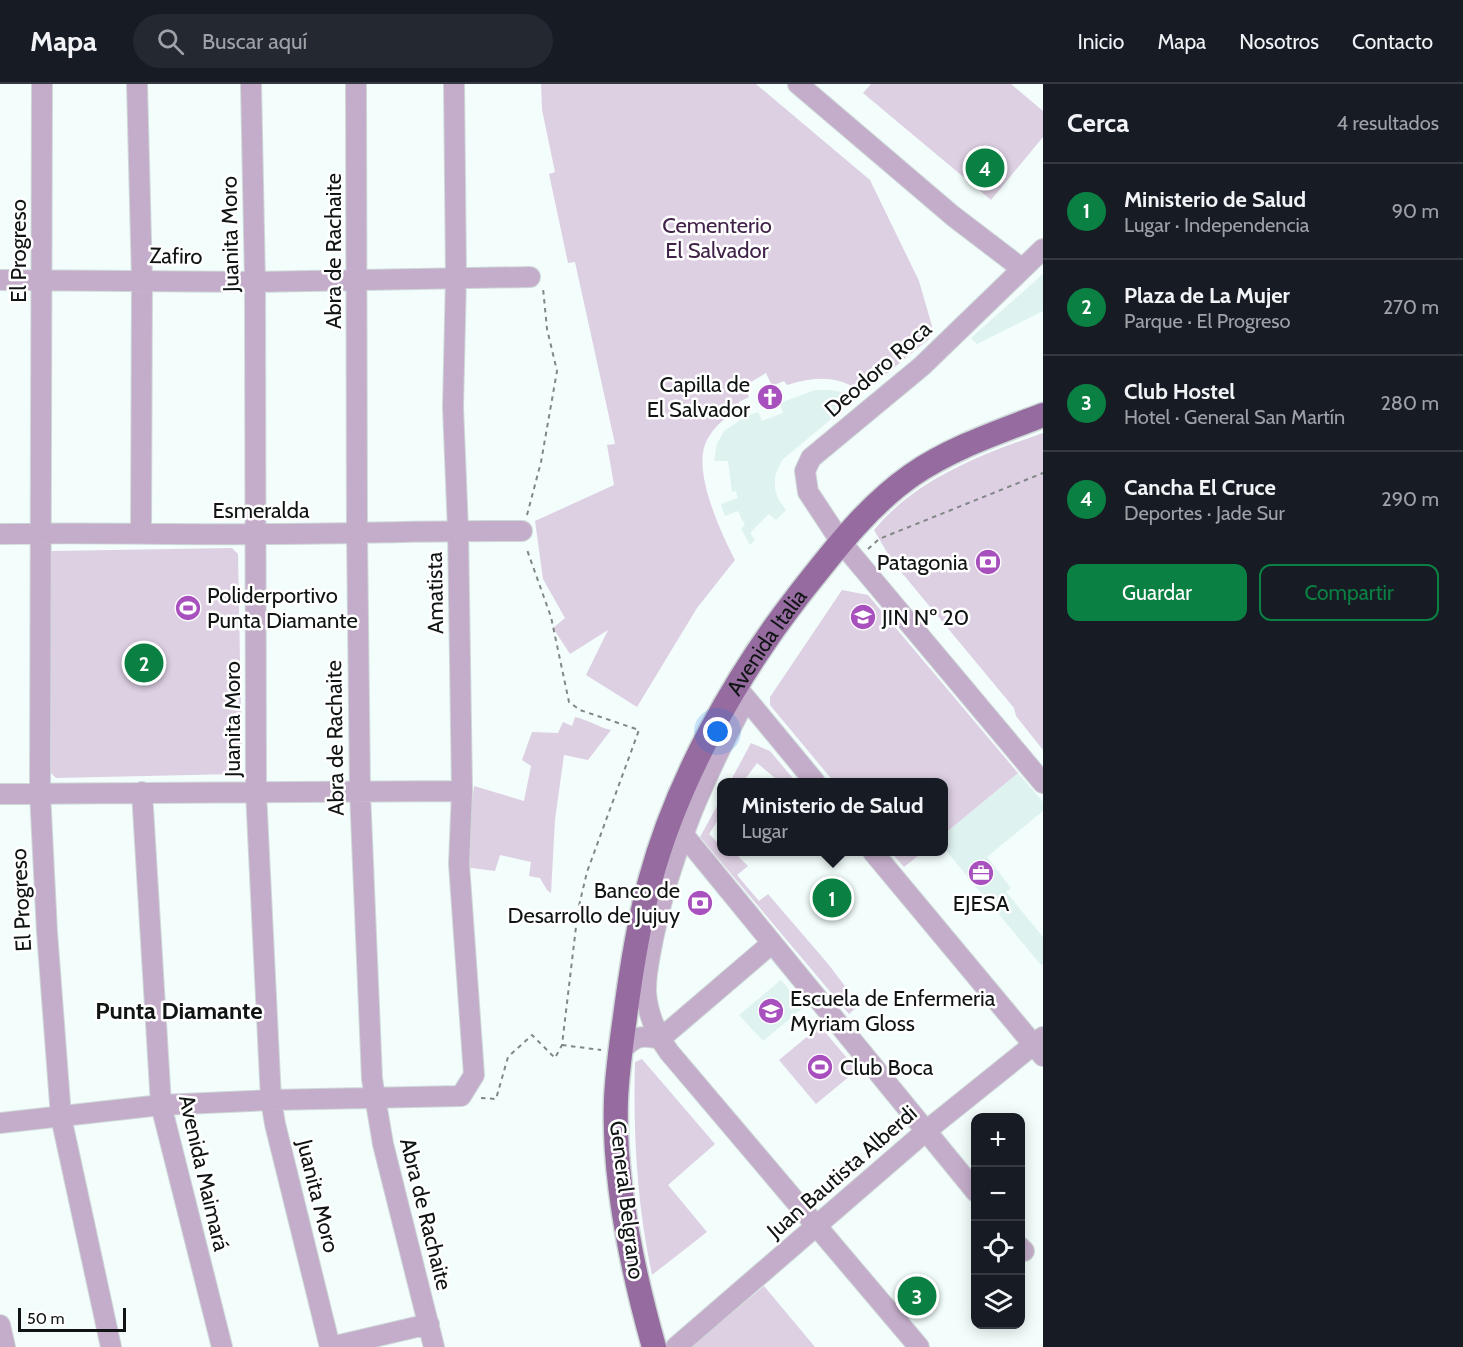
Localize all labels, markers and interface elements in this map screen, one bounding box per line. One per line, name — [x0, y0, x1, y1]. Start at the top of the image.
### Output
search box — [133, 14, 553, 68]
text: Mapa — [30, 24, 97, 58]
icon: search — [154, 25, 187, 58]
text: Buscar aquí — [202, 28, 307, 55]
text: Inicio — [1077, 29, 1124, 54]
text: Mapa — [1157, 29, 1206, 54]
text: Nosotros — [1239, 29, 1319, 54]
text: Contacto — [1352, 29, 1433, 54]
text: Cerca — [1067, 107, 1129, 139]
text: 4 resultados — [1337, 111, 1439, 135]
pin: 4 — [966, 146, 1004, 190]
street label: Abra de Rachaite — [320, 173, 347, 329]
street label: Juanita Moro — [215, 176, 245, 293]
text: Ministerio de Salud — [1124, 186, 1306, 213]
street label: El Progreso — [5, 199, 32, 303]
text: 1 — [1083, 199, 1090, 223]
text: 90 m — [1392, 199, 1439, 223]
park label: Cementerio El Salvador — [662, 212, 772, 264]
text: Lugar · Independencia — [1124, 213, 1309, 237]
street label: Zafiro — [149, 242, 203, 270]
text: Plaza de La Mujer — [1124, 282, 1290, 309]
text: 2 — [1081, 295, 1092, 319]
text: 270 m — [1383, 295, 1439, 319]
text: Parque · El Progreso — [1124, 309, 1291, 333]
street label: Deodoro Roca — [819, 315, 937, 423]
place label: Capilla de El Salvador — [647, 371, 750, 423]
text: Club Hostel — [1124, 378, 1235, 405]
church icon: Capilla de El Salvador — [755, 382, 785, 412]
text: 3 — [1081, 391, 1092, 415]
text: 280 m — [1380, 391, 1439, 415]
text: Hotel · General San Martín — [1124, 405, 1345, 429]
text: Cancha El Cruce — [1124, 474, 1276, 501]
text: 4 — [1080, 487, 1093, 511]
text: 290 m — [1381, 487, 1439, 511]
street label: Esmeralda — [213, 497, 310, 524]
text: Deportes · Jade Sur — [1124, 501, 1285, 525]
bank icon: Patagonia — [973, 547, 1003, 577]
place label: Patagonia — [877, 549, 968, 576]
street label: Amatista — [421, 551, 449, 634]
button: Guardar — [1067, 564, 1247, 621]
button: Compartir — [1259, 564, 1439, 621]
place label: Poliderportivo Punta Diamante — [207, 582, 358, 634]
street label: Avenida Italia — [720, 583, 812, 700]
sports icon: Poliderportivo Punta Diamante — [173, 593, 203, 623]
school or university icon: JIN Nº 20 — [848, 602, 878, 632]
place label: JIN Nº 20 — [881, 604, 969, 631]
pin: 2 — [124, 640, 164, 686]
street label: Abra de Rachaite — [320, 660, 350, 816]
street label: Juanita Moro — [219, 661, 246, 778]
your location — [703, 717, 732, 746]
popup — [717, 778, 948, 856]
text: Ministerio de Salud — [742, 792, 923, 819]
text: Lugar — [742, 819, 788, 843]
street label: El Progreso — [5, 848, 37, 952]
office icon: EJESA — [966, 858, 996, 888]
pin: 1 — [812, 876, 852, 920]
place label: Banco de Desarrollo de Jujuy — [508, 877, 680, 929]
bank icon: Banco de Desarrollo de Jujuy — [685, 888, 715, 918]
place label: EJESA — [953, 890, 1010, 917]
place label: Escuela de Enfermeria Myriam Gloss — [790, 985, 996, 1037]
district label: Punta Diamante — [95, 996, 263, 1025]
school or university icon: Escuela de Enfermeria Myriam Gloss — [756, 996, 786, 1026]
sports icon: Club Boca — [805, 1052, 835, 1082]
place label: Club Boca — [840, 1054, 934, 1081]
street label: Avenida Maimará — [173, 1092, 235, 1254]
street label: Juan Bautista Alberdi — [761, 1100, 922, 1245]
map controls — [971, 1113, 1025, 1329]
button: + — [971, 1113, 1025, 1167]
street label: General Belgrano — [604, 1119, 650, 1281]
street label: Abra de Rachaite — [394, 1135, 458, 1293]
street label: Juanita Moro — [291, 1136, 345, 1255]
button: − — [971, 1167, 1025, 1221]
button: locate — [971, 1221, 1025, 1275]
pin: 3 — [898, 1274, 936, 1318]
button: layers — [971, 1275, 1025, 1329]
scale bar — [18, 1305, 126, 1332]
text: 50 m — [27, 1309, 64, 1328]

